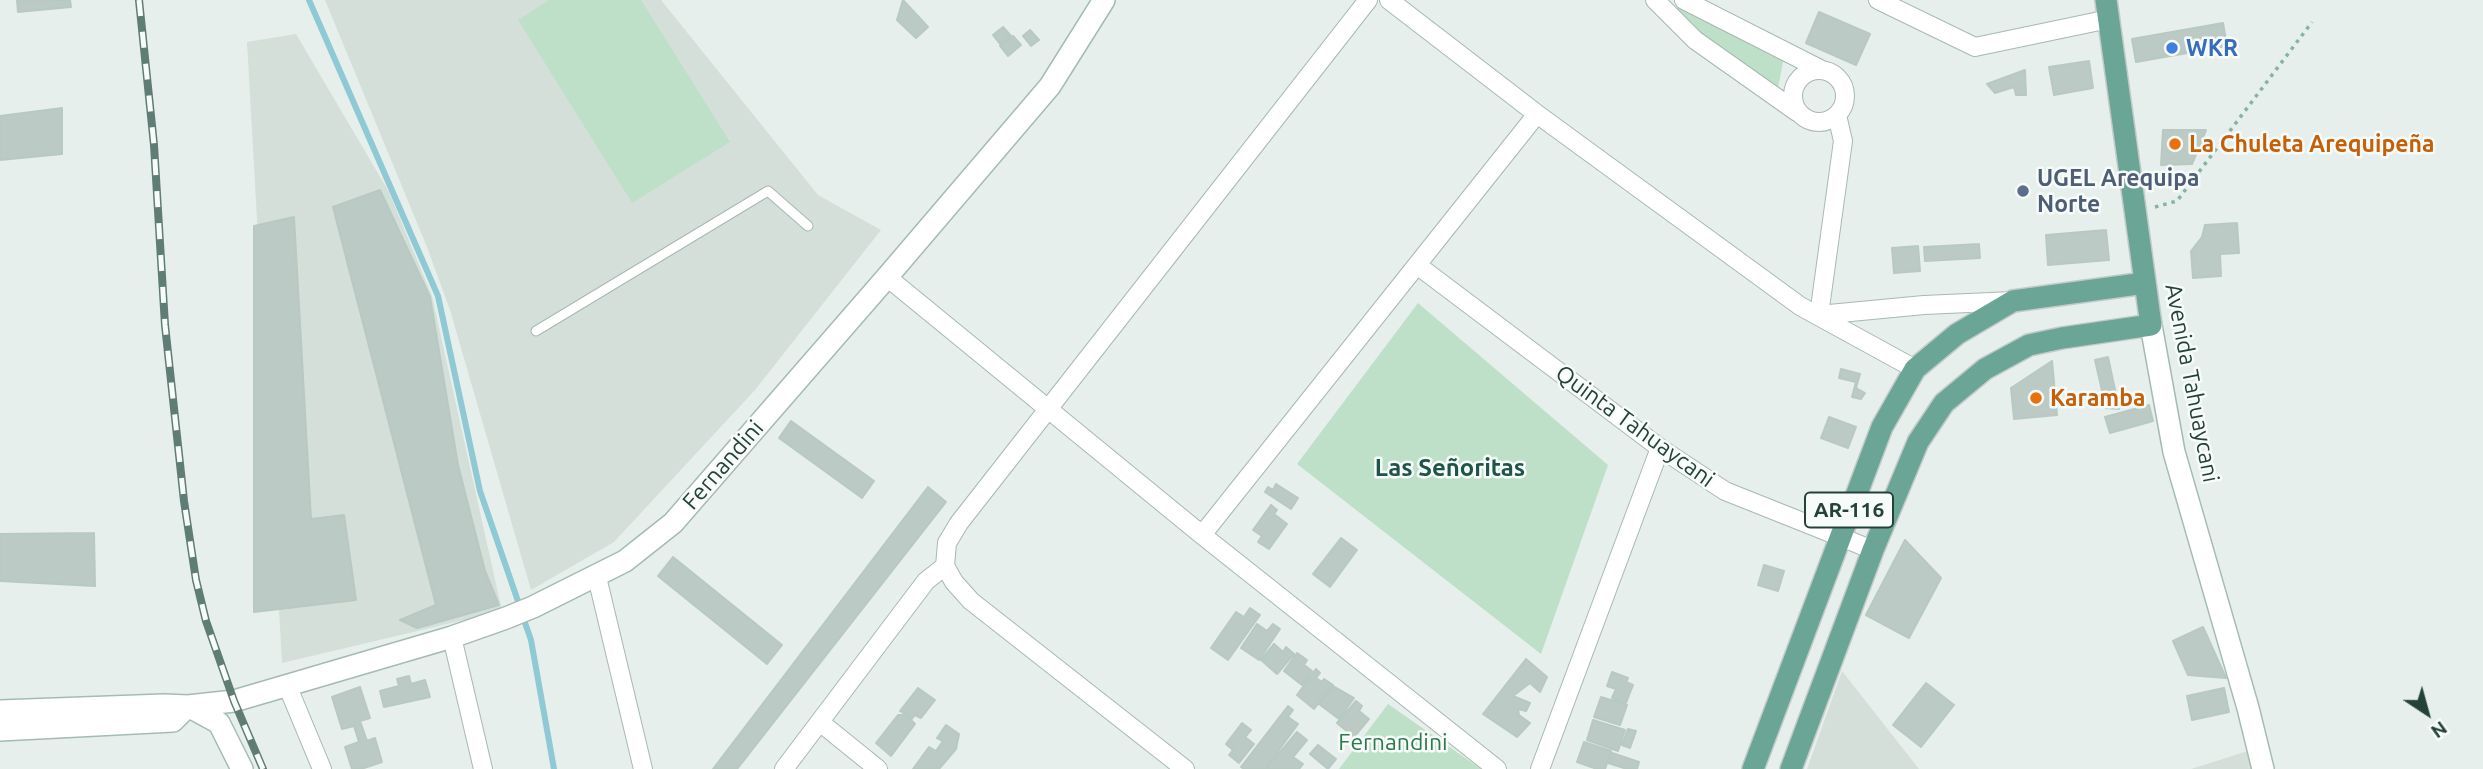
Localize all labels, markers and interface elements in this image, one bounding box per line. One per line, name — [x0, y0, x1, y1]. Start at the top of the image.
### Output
place label: WKR — [2186, 34, 2238, 62]
marker: WKR — [2164, 40, 2180, 56]
place label: La Chuleta Arequipeña — [2189, 130, 2434, 158]
marker: La Chuleta Arequipeña — [2167, 136, 2183, 152]
place label: UGEL Arequipa Norte — [2037, 164, 2199, 218]
marker: UGEL Arequipa Norte — [2015, 183, 2031, 199]
street label: Avenida Tahuaycani — [2159, 281, 2225, 485]
street label: Quinta Tahuaycani — [1550, 359, 1720, 493]
place label: Karamba — [2050, 384, 2145, 412]
marker: Karamba — [2028, 390, 2044, 406]
street label: Fernandini — [677, 415, 769, 515]
district label: Las Señoritas — [1375, 454, 1525, 482]
road number: AR-116 — [1805, 492, 1893, 528]
north arrow — [2392, 678, 2462, 748]
text: N — [2427, 717, 2452, 743]
park label: Fernandini — [1338, 728, 1448, 756]

